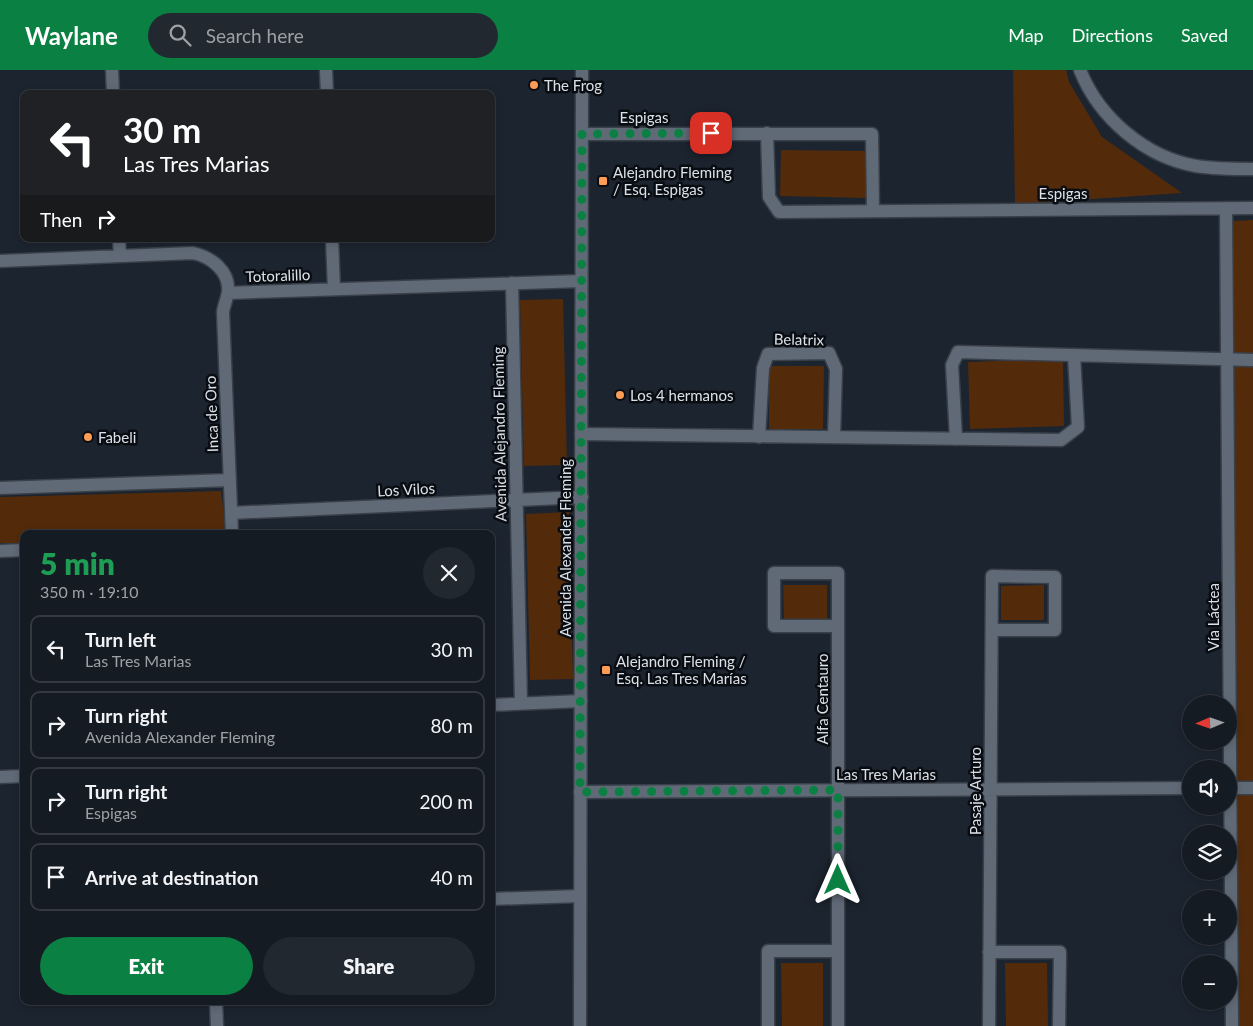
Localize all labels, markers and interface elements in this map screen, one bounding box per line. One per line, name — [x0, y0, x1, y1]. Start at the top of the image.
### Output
search box — [148, 13, 498, 58]
text: Waylane — [25, 21, 118, 50]
icon: search — [166, 21, 194, 49]
text: Search here — [206, 24, 304, 47]
text: Map — [1008, 24, 1044, 46]
text: Directions — [1072, 24, 1153, 46]
text: Saved — [1181, 24, 1228, 46]
place label: The Frog — [544, 76, 602, 94]
marker: The Frog — [528, 79, 540, 91]
text: 30 m — [123, 108, 201, 150]
street label: Espigas — [620, 108, 668, 126]
icon: left — [40, 110, 105, 175]
pin — [690, 112, 732, 154]
icon: arrive — [697, 119, 725, 147]
text: Las Tres Marias — [123, 150, 269, 177]
place label: Alejandro Fleming / Esq. Espigas — [613, 163, 732, 198]
marker: Alejandro Fleming / Esq. Espigas — [597, 175, 609, 187]
street label: Espigas — [1039, 184, 1087, 202]
icon: right — [92, 205, 120, 233]
text: Then — [40, 208, 82, 231]
street label: Totoralillo — [245, 265, 311, 285]
street label: Belatrix — [774, 330, 825, 348]
street label: Avenida Alejandro Fleming — [488, 346, 510, 522]
street label: Inca de Oro — [201, 375, 221, 453]
place label: Los 4 hermanos — [630, 386, 733, 404]
marker: Los 4 hermanos — [614, 389, 626, 401]
place label: Fabeli — [98, 428, 136, 446]
marker: Fabeli — [82, 431, 94, 443]
street label: Avenida Alexander Fleming — [556, 459, 574, 637]
street label: Los Vilos — [377, 479, 435, 499]
text: 5 min — [40, 545, 115, 581]
button: close — [423, 547, 475, 599]
text: 350 m · 19:10 — [40, 582, 139, 601]
street label: Vía Láctea — [1204, 583, 1222, 651]
text: Turn left — [85, 628, 156, 651]
icon: left — [42, 635, 70, 663]
text: 30 m — [430, 638, 473, 661]
text: Las Tres Marias — [85, 651, 191, 670]
place label: Alejandro Fleming / Esq. Las Tres Marías — [616, 652, 747, 687]
street label: Alfa Centauro — [813, 653, 831, 745]
marker: Alejandro Fleming / Esq. Las Tres Marías — [600, 664, 612, 676]
north arrow — [1182, 695, 1238, 750]
map controls — [1182, 695, 1237, 1010]
text: Turn right — [85, 704, 167, 727]
icon: right — [42, 711, 70, 739]
text: 80 m — [430, 714, 473, 737]
text: Avenida Alexander Fleming — [85, 727, 275, 746]
street label: Pasaje Arturo — [966, 747, 984, 835]
button: sound — [1182, 760, 1237, 815]
street label: Las Tres Marias — [836, 765, 936, 783]
text: Turn right — [85, 780, 167, 803]
icon: right — [42, 787, 70, 815]
text: 200 m — [419, 790, 473, 813]
text: Espigas — [85, 803, 137, 822]
button: layers — [1182, 825, 1237, 880]
position arrow — [811, 853, 863, 905]
icon: arrive — [42, 863, 70, 891]
text: Arrive at destination — [85, 866, 258, 889]
text: 40 m — [430, 866, 473, 889]
button: + — [1182, 890, 1237, 945]
button: Exit — [40, 937, 253, 995]
button: Share — [263, 937, 475, 995]
button: − — [1182, 955, 1237, 1010]

